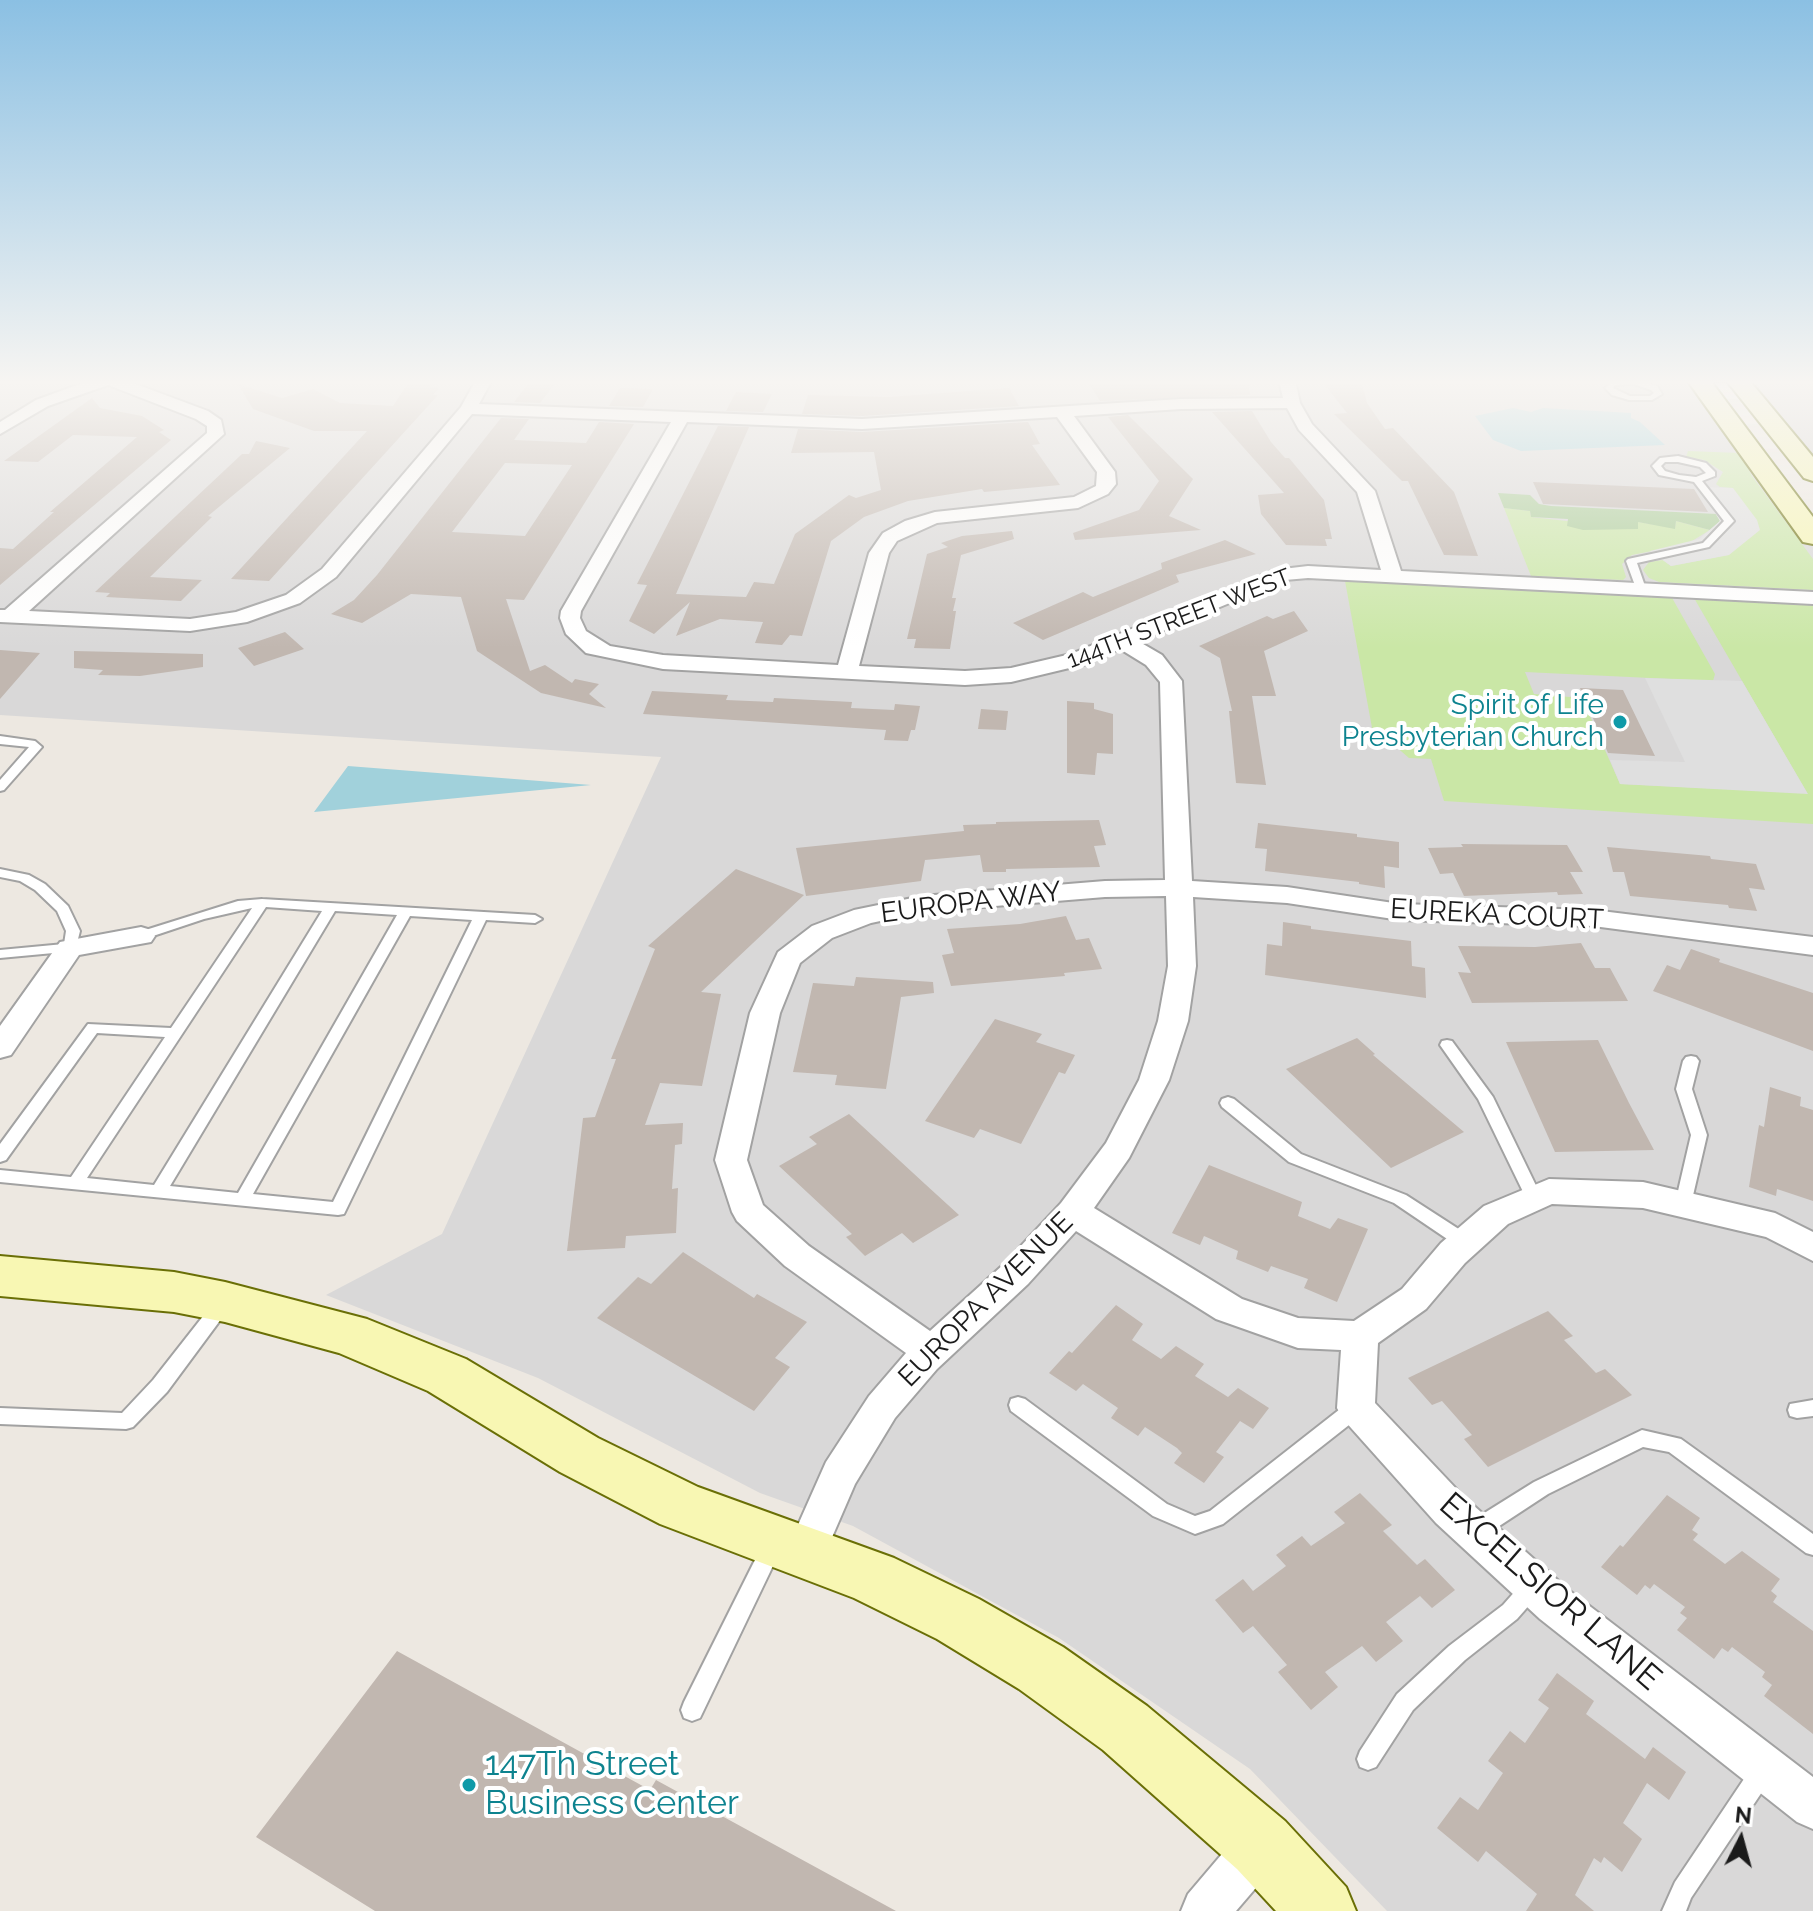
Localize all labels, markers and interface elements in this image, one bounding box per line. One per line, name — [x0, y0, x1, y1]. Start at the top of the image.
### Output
street label: 144TH STREET WEST — [1063, 563, 1295, 675]
place label: Spirit of Life Presbyterian Church — [1342, 689, 1604, 755]
marker: Spirit of Life Presbyterian Church — [1611, 713, 1629, 731]
street label: EUROPA WAY — [879, 875, 1063, 931]
street label: EUREKA COURT — [1389, 893, 1605, 937]
street label: EUROPA AVENUE — [892, 1206, 1080, 1394]
street label: EXCELSIOR LANE — [1431, 1485, 1669, 1699]
place label: 147Th Street Business Center — [485, 1745, 739, 1824]
marker: 147Th Street Business Center — [460, 1776, 478, 1794]
north arrow — [1701, 1799, 1781, 1879]
text: N — [1734, 1801, 1753, 1829]

